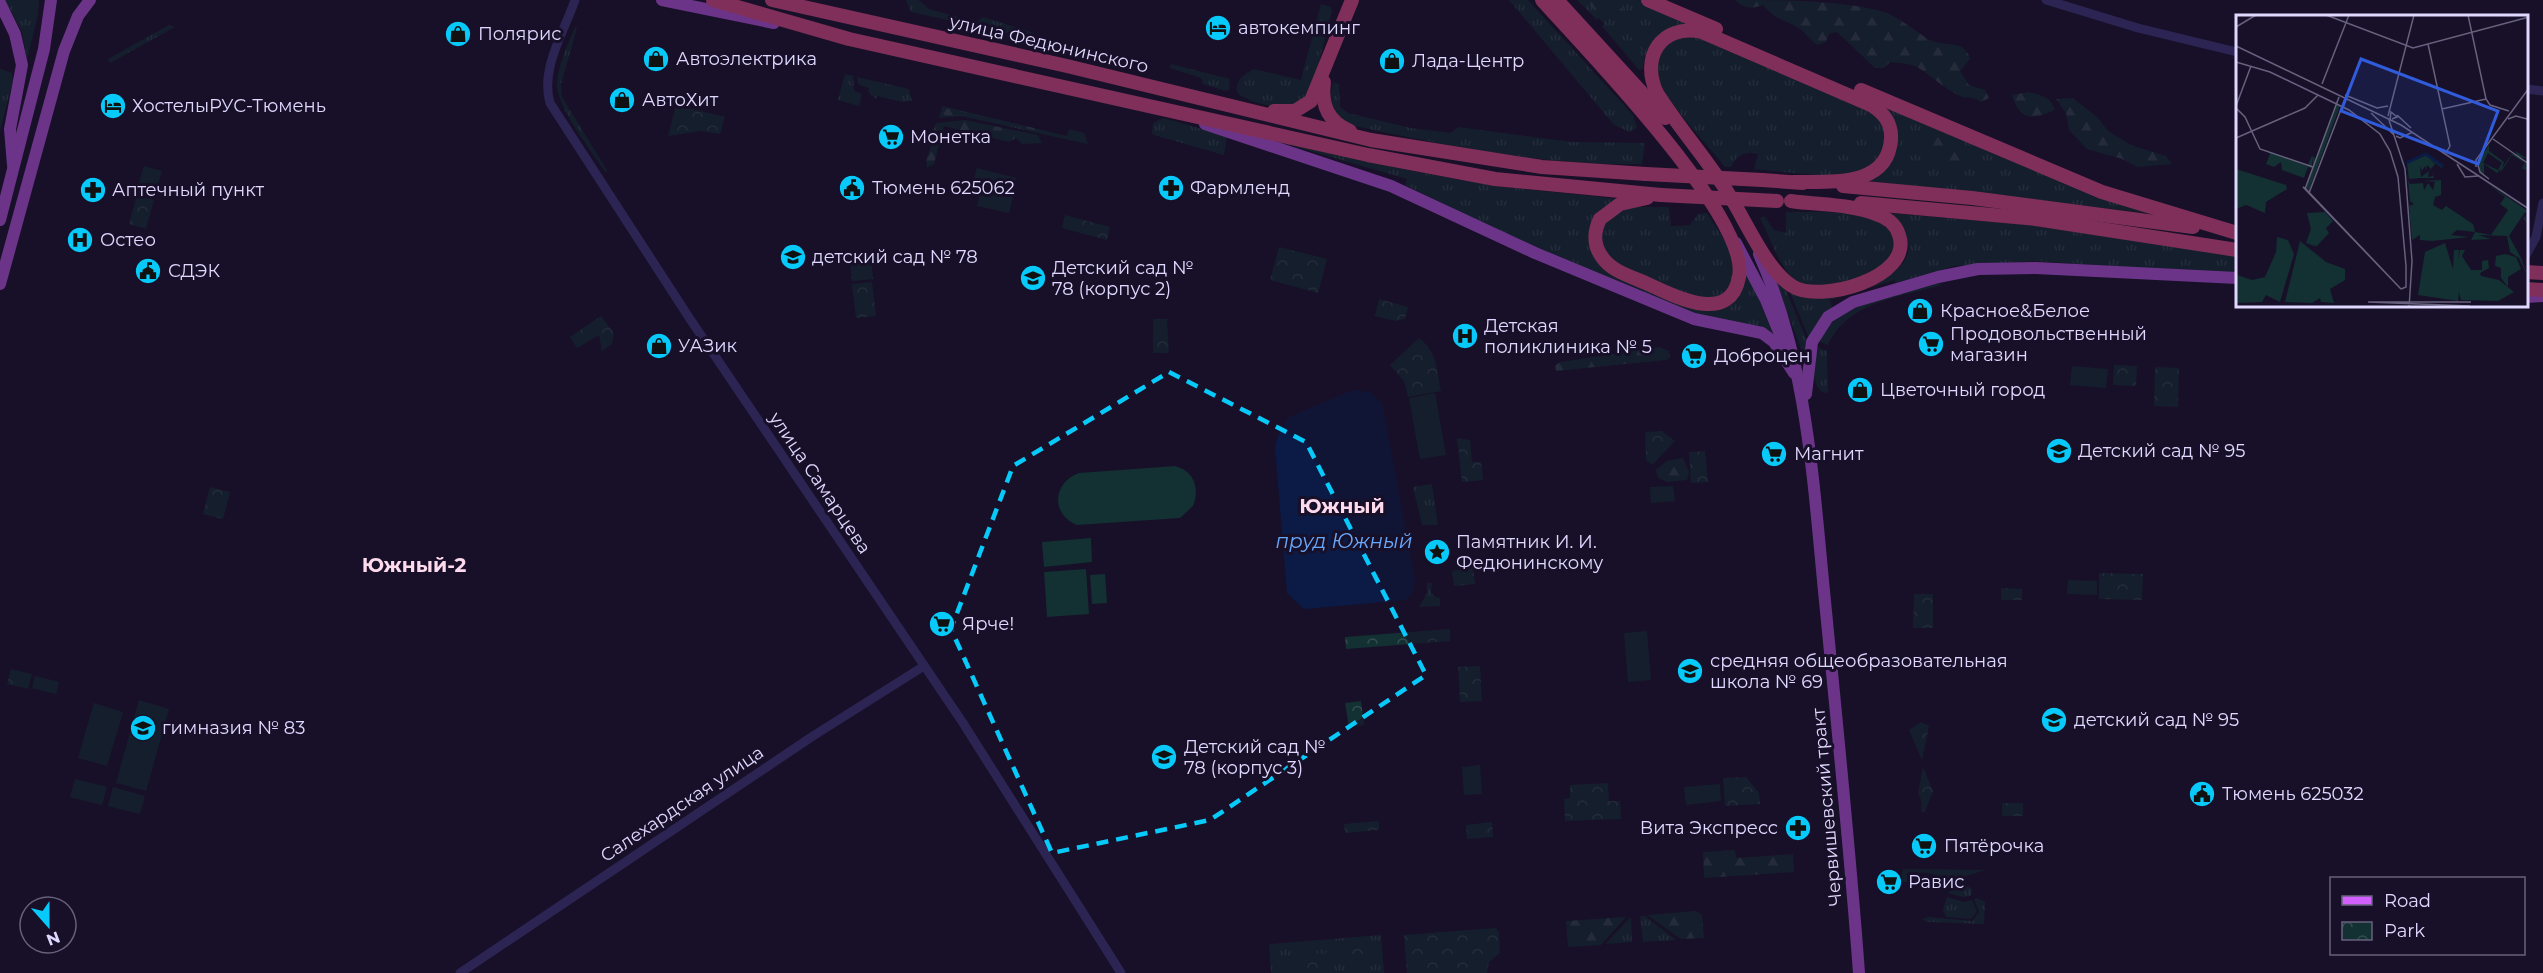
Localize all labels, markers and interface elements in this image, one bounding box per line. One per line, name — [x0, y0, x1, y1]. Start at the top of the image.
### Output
street label: улица Федюнинского — [946, 10, 1151, 78]
hotel icon: автокемпинг — [1203, 13, 1233, 43]
inset map — [2236, 15, 2528, 308]
place label: автокемпинг — [1238, 17, 1360, 39]
shop icon: Полярис — [443, 19, 473, 49]
place label: Полярис — [478, 23, 561, 45]
shop icon: Автоэлектрика — [641, 44, 671, 74]
shop icon: Лада-Центр — [1377, 46, 1407, 76]
place label: Автоэлектрика — [676, 48, 817, 70]
place label: Лада-Центр — [1412, 50, 1524, 72]
shop icon: АвтоХит — [607, 85, 637, 115]
place label: АвтоХит — [642, 89, 719, 111]
hotel icon: ХостелыРУС-Тюмень — [98, 91, 128, 121]
place label: ХостелыРУС-Тюмень — [132, 95, 326, 117]
supermarket icon: Монетка — [876, 122, 906, 152]
place label: Монетка — [910, 126, 991, 148]
public building icon: Тюмень 625062 — [837, 173, 867, 203]
pharmacy icon: Фармленд — [1156, 173, 1186, 203]
pharmacy icon: Аптечный пункт — [78, 175, 108, 205]
place label: Тюмень 625062 — [872, 177, 1015, 199]
place label: Фармленд — [1190, 177, 1290, 199]
place label: Аптечный пункт — [112, 179, 264, 201]
hospital icon: Остео — [65, 225, 95, 255]
place label: Остео — [100, 229, 156, 251]
school or university icon: детский сад № 78 — [778, 242, 808, 272]
place label: детский сад № 78 — [812, 246, 978, 268]
public building icon: СДЭК — [133, 256, 163, 286]
place label: Детский сад № 78 (корпус 2) — [1052, 257, 1194, 300]
place label: СДЭК — [168, 260, 221, 282]
school or university icon: Детский сад № 78 (корпус 2) — [1018, 263, 1048, 293]
shop icon: Красное&Белое — [1905, 296, 1935, 326]
place label: Красное&Белое — [1940, 300, 2090, 322]
place label: Детская поликлиника № 5 — [1484, 315, 1652, 358]
hospital icon: Детская поликлиника № 5 — [1450, 321, 1480, 351]
place label: Продовольственный магазин — [1950, 323, 2147, 366]
supermarket icon: Продовольственный магазин — [1916, 329, 1946, 359]
shop icon: УАЗик — [644, 331, 674, 361]
place label: УАЗик — [678, 335, 738, 357]
supermarket icon: Доброцен — [1679, 341, 1709, 371]
place label: Доброцен — [1714, 345, 1811, 367]
shop icon: Цветочный город — [1845, 375, 1875, 405]
place label: Цветочный город — [1880, 379, 2046, 401]
street label: улица Самарцева — [764, 407, 876, 558]
school or university icon: Детский сад № 95 — [2044, 436, 2074, 466]
supermarket icon: Магнит — [1759, 439, 1789, 469]
place label: Детский сад № 95 — [2078, 440, 2245, 462]
place label: Магнит — [1794, 443, 1864, 465]
district label: Южный — [1299, 494, 1385, 518]
water label: пруд Южный — [1275, 529, 1413, 553]
place label: Памятник И. И. Федюнинскому — [1456, 531, 1603, 574]
place icon: Памятник И. И. Федюнинскому — [1422, 537, 1452, 567]
district label: Южный-2 — [362, 553, 467, 577]
supermarket icon: Ярче! — [927, 609, 957, 639]
place label: Ярче! — [962, 613, 1014, 635]
place label: средняя общеобразовательная школа № 69 — [1710, 650, 2008, 693]
school or university icon: средняя общеобразовательная школа № 69 — [1675, 656, 1705, 686]
school or university icon: детский сад № 95 — [2039, 705, 2069, 735]
street label: Червишевский тракт — [1807, 707, 1847, 907]
place label: детский сад № 95 — [2074, 709, 2239, 731]
school or university icon: гимназия № 83 — [128, 713, 158, 743]
place label: гимназия № 83 — [162, 717, 305, 739]
place label: Детский сад № 78 (корпус 3) — [1184, 736, 1326, 779]
street label: Салехардская улица — [596, 741, 768, 867]
school or university icon: Детский сад № 78 (корпус 3) — [1149, 742, 1179, 772]
public building icon: Тюмень 625032 — [2187, 779, 2217, 809]
place label: Тюмень 625032 — [2222, 783, 2364, 805]
pharmacy icon: Вита Экспресс — [1783, 813, 1813, 843]
place label: Вита Экспресс — [1640, 817, 1778, 839]
supermarket icon: Пятёрочка — [1909, 831, 1939, 861]
place label: Пятёрочка — [1944, 835, 2044, 857]
supermarket icon: Равис — [1874, 867, 1904, 897]
place label: Равис — [1908, 871, 1964, 893]
legend — [2330, 877, 2525, 955]
text: Road — [2384, 890, 2431, 912]
north arrow — [18, 895, 78, 955]
text: Park — [2384, 920, 2425, 942]
text: N — [44, 927, 63, 950]

